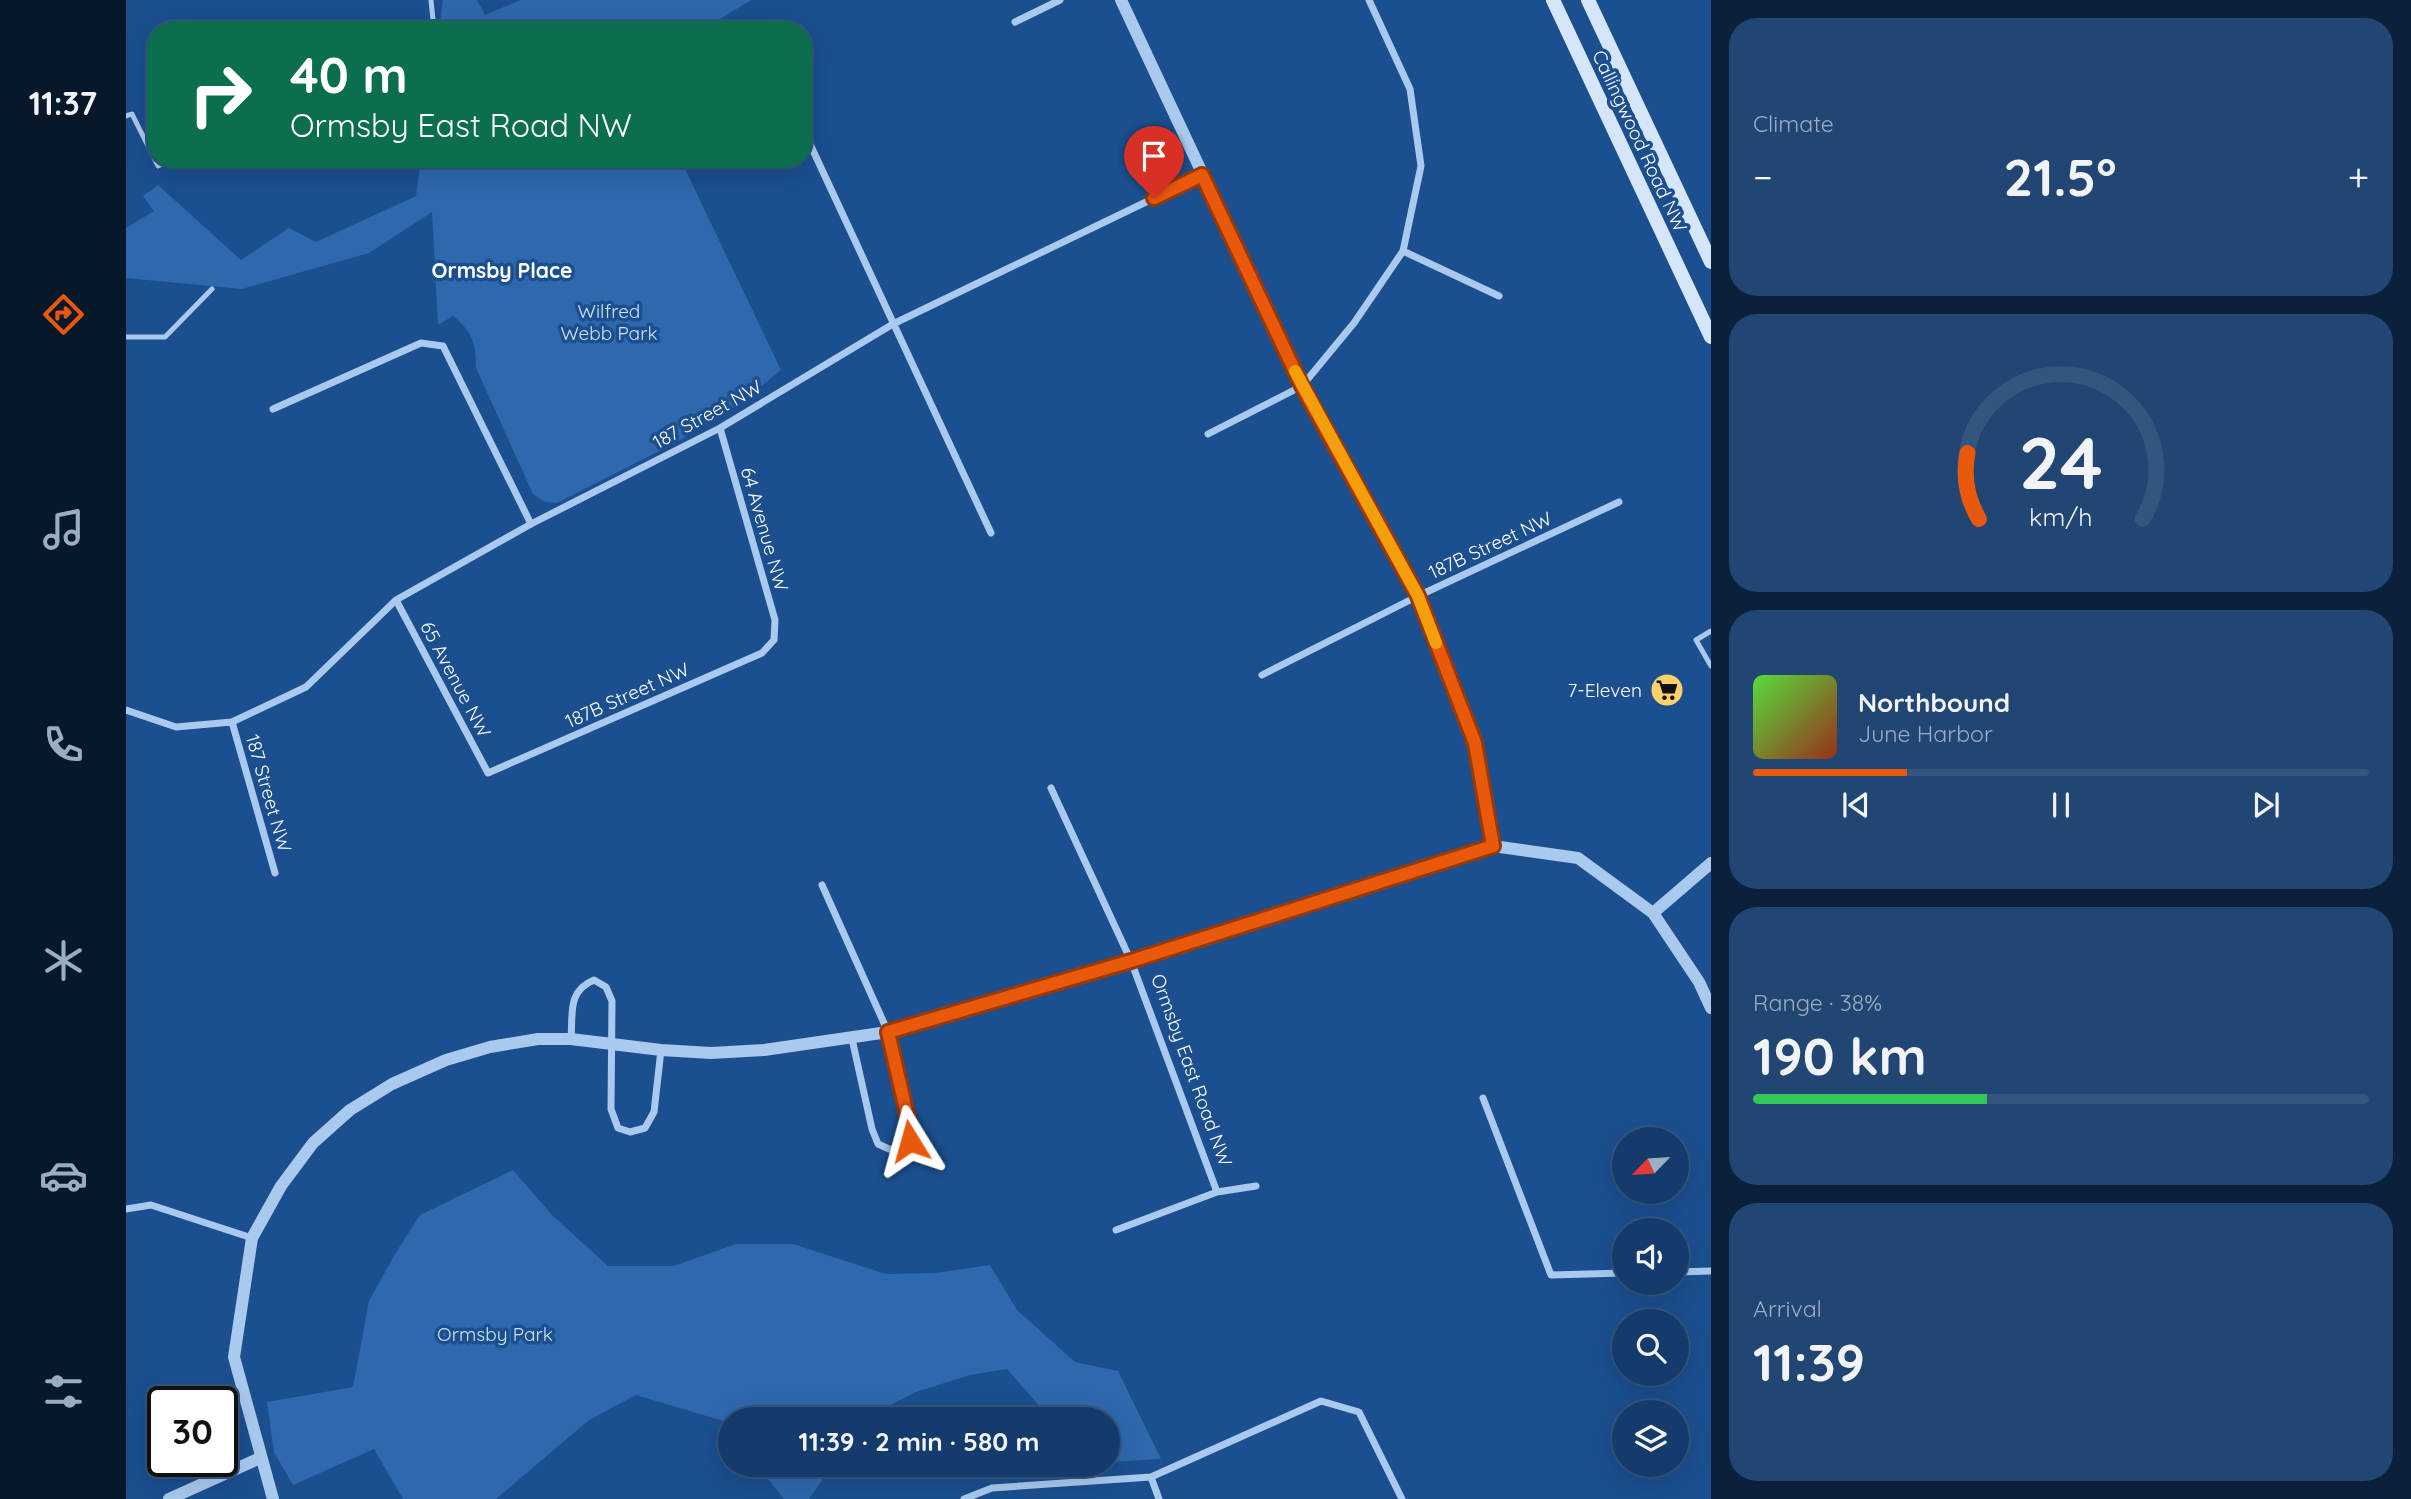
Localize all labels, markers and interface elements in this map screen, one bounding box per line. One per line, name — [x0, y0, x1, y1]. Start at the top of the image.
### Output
text: 40 m — [290, 44, 408, 105]
street label: Callingwood Road NW — [1587, 46, 1693, 236]
icon: right — [175, 49, 266, 140]
text: 11:37 — [29, 83, 97, 123]
text: Ormsby East Road NW — [290, 105, 632, 145]
text: Climate — [1753, 109, 1834, 138]
pin — [1124, 126, 1184, 198]
icon: arrive — [1135, 137, 1173, 175]
text: 21.5° — [2004, 144, 2117, 209]
text: − — [1753, 153, 1773, 201]
text: + — [2348, 153, 2369, 201]
district label: Ormsby Place — [432, 257, 572, 283]
icon: directions — [39, 290, 88, 339]
park label: Wilfred Webb Park — [560, 299, 658, 345]
street label: 187 Street NW — [648, 374, 766, 454]
text: 24 — [2019, 417, 2103, 508]
street label: 64 Avenue NW — [736, 464, 794, 594]
text: km/h — [2029, 501, 2093, 532]
icon: music — [39, 505, 88, 554]
street label: 187B Street NW — [1425, 506, 1555, 584]
street label: 65 Avenue NW — [415, 617, 497, 741]
street label: 187B Street NW — [561, 657, 693, 733]
supermarket icon: 7-Eleven — [1648, 671, 1686, 709]
place label: 7-Eleven — [1568, 678, 1642, 702]
text: Northbound — [1858, 686, 2010, 719]
text: June Harbor — [1858, 719, 1993, 748]
icon: phone — [39, 720, 88, 769]
street label: 187 Street NW — [241, 732, 297, 854]
icon: previous — [1837, 786, 1875, 824]
icon: pause — [2042, 786, 2080, 824]
icon: next — [2247, 786, 2285, 824]
icon: climate — [39, 936, 88, 985]
street label: Ormsby East Road NW — [1146, 971, 1238, 1169]
text: Range · 38% — [1753, 988, 1882, 1017]
text: 190 km — [1753, 1023, 1927, 1088]
position arrow — [873, 1104, 947, 1178]
north arrow — [1612, 1127, 1689, 1204]
map controls — [1612, 1127, 1689, 1477]
icon: car — [39, 1151, 88, 1200]
button: sound — [1612, 1218, 1689, 1295]
text: Arrival — [1753, 1294, 1822, 1323]
button: search — [1612, 1309, 1689, 1386]
park label: Ormsby Park — [437, 1322, 553, 1346]
text: 11:39 — [1753, 1329, 1865, 1394]
icon: filters — [39, 1367, 88, 1416]
speed limit sign: 30 — [147, 1386, 238, 1477]
button: layers — [1612, 1400, 1689, 1477]
text: 11:39 · 2 min · 580 m — [799, 1425, 1039, 1458]

